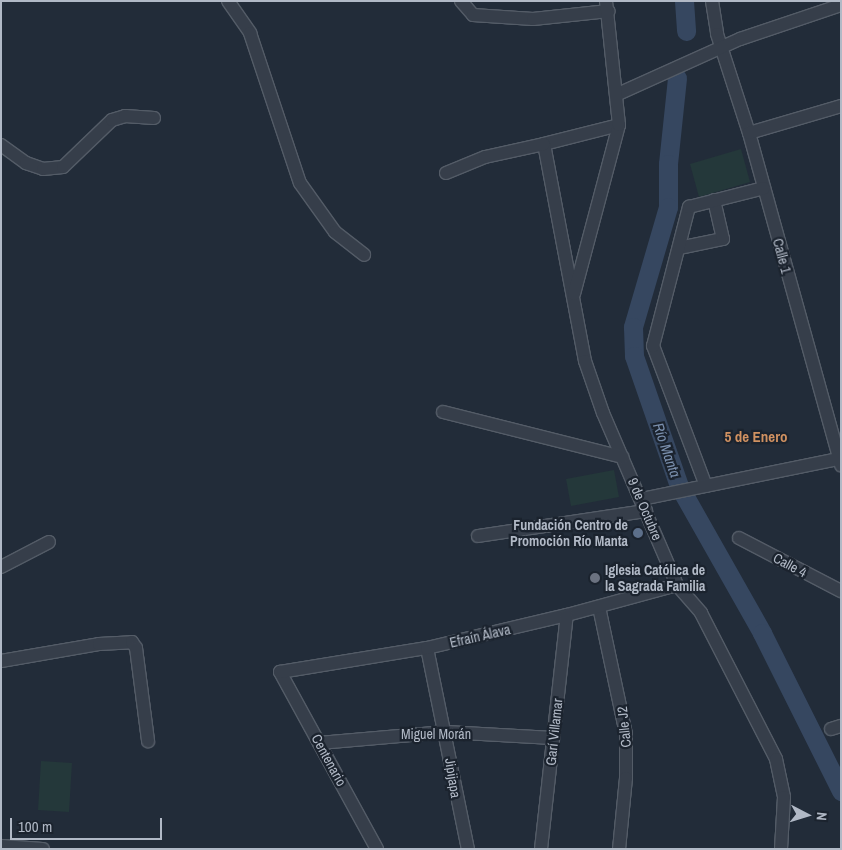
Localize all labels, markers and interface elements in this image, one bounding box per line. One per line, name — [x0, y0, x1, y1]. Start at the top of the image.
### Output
street label: Calle 1 — [769, 237, 795, 275]
water label: Río Manta — [649, 420, 685, 480]
district label: 5 de Enero — [725, 428, 787, 446]
street label: 9 de Octubre — [624, 475, 666, 543]
place label: Fundación Centro de Promoción Río Manta — [510, 517, 628, 550]
marker: Fundación Centro de Promoción Río Manta — [632, 527, 644, 539]
street label: Calle 4 — [770, 549, 810, 581]
place label: Iglesia Católica de la Sagrada Familia — [605, 562, 705, 594]
marker: Iglesia Católica de la Sagrada Familia — [589, 572, 601, 584]
street label: Efraín Álava — [448, 621, 512, 651]
street label: Garí Villamar — [542, 698, 566, 766]
street label: Calle J2 — [613, 706, 635, 748]
street label: Miguel Morán — [401, 726, 471, 742]
street label: Centenario — [308, 731, 350, 789]
street label: Jipijapa — [442, 757, 464, 799]
north arrow — [782, 790, 832, 840]
scale bar — [12, 808, 165, 840]
text: N — [813, 811, 831, 821]
text: 100 m — [18, 816, 52, 837]

